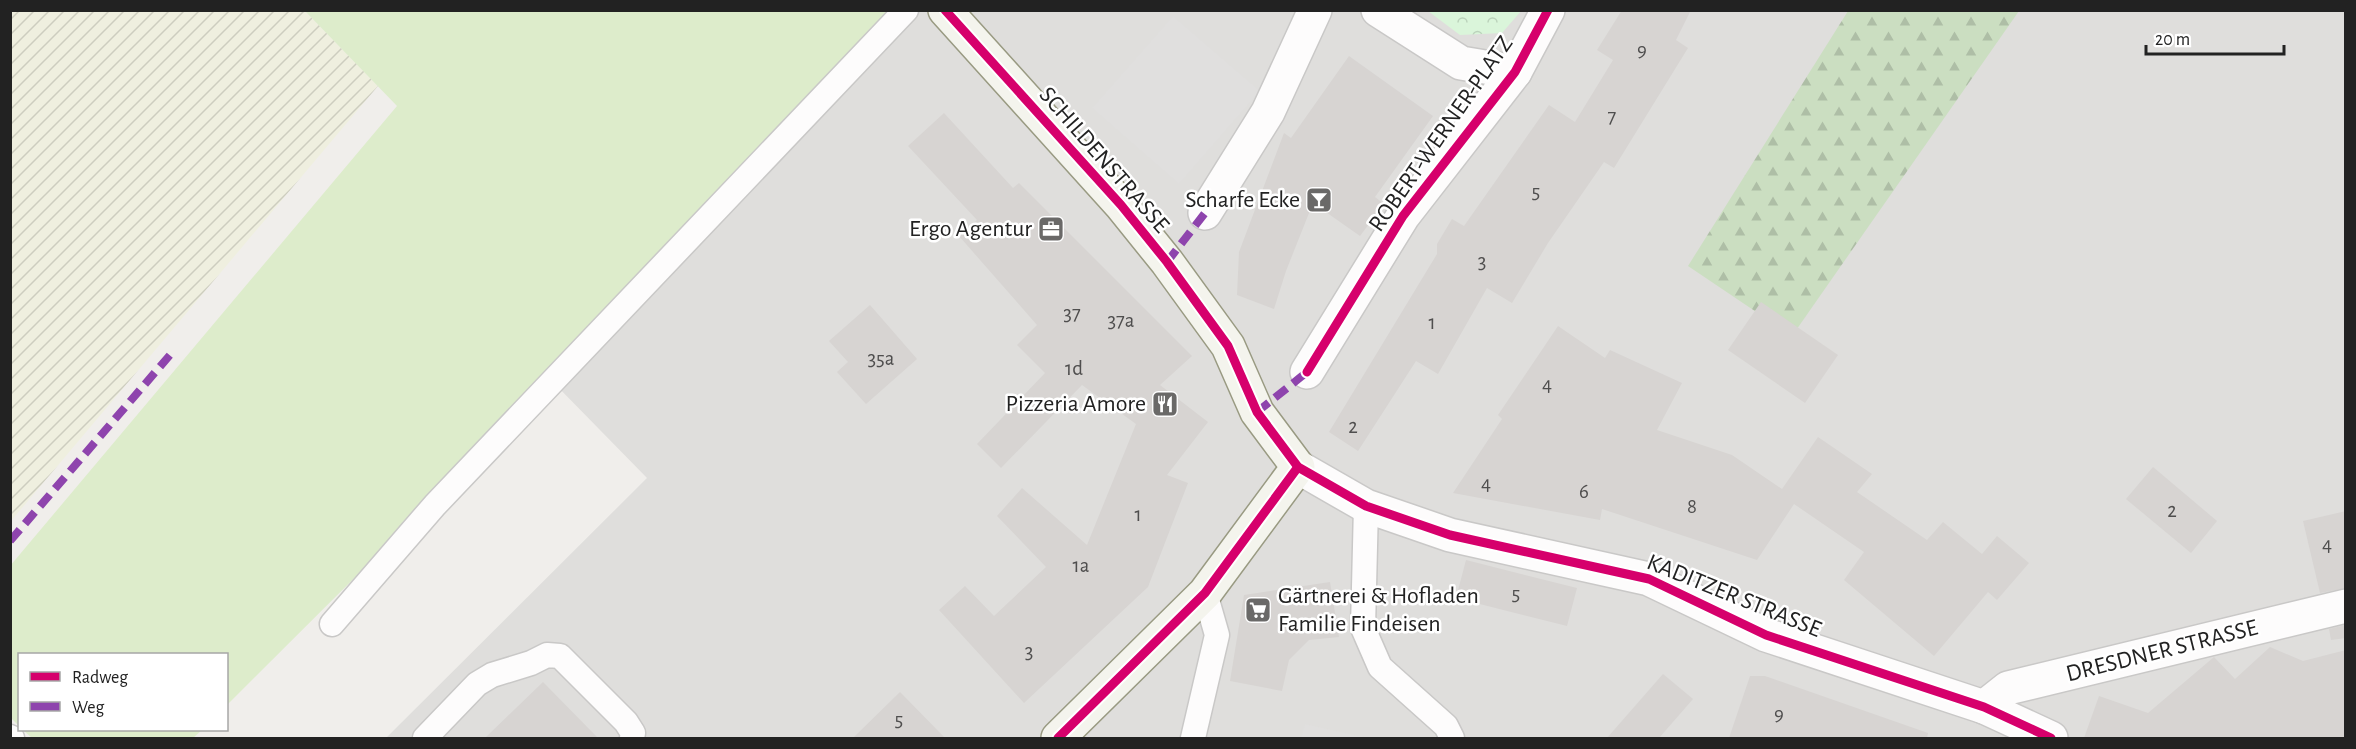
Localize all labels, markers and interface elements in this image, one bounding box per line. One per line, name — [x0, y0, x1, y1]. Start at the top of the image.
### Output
scale bar — [2146, 18, 2284, 56]
text: 20 m — [2155, 31, 2190, 49]
street label: ROBERT-WERNER-PLATZ — [1364, 32, 1518, 236]
house number: 9 — [1637, 39, 1647, 60]
street label: SCHILDENSTRASSE — [1035, 83, 1174, 238]
house number: 7 — [1608, 106, 1617, 127]
house number: 5 — [1532, 181, 1540, 202]
bar icon: Scharfe Ecke — [1304, 185, 1334, 215]
place label: Scharfe Ecke — [1185, 188, 1300, 212]
office icon: Ergo Agentur — [1036, 214, 1066, 244]
place label: Ergo Agentur — [909, 217, 1032, 241]
house number: 3 — [1478, 251, 1486, 272]
house number: 37 — [1063, 303, 1081, 324]
house number: 37a — [1107, 310, 1135, 331]
house number: 1 — [1428, 312, 1436, 333]
house number: 35a — [867, 348, 895, 369]
house number: 1d — [1065, 358, 1083, 379]
house number: 4 — [1542, 374, 1552, 395]
restaurant icon: Pizzeria Amore — [1150, 389, 1180, 419]
place label: Pizzeria Amore — [1005, 392, 1146, 416]
house number: 2 — [1348, 416, 1358, 437]
house number: 4 — [1481, 473, 1491, 494]
house number: 6 — [1579, 481, 1589, 502]
house number: 8 — [1687, 496, 1697, 517]
house number: 2 — [2167, 500, 2177, 521]
house number: 1 — [1134, 504, 1142, 525]
house number: 4 — [2322, 534, 2332, 555]
street label: KADITZER STRASSE — [1643, 550, 1825, 642]
house number: 1a — [1073, 555, 1090, 576]
house number: 5 — [1512, 583, 1520, 604]
place label: Gärtnerei & Hofladen Familie Findeisen — [1278, 584, 1479, 636]
supermarket icon: Gärtnerei & Hofladen Familie Findeisen — [1243, 595, 1273, 625]
street label: DRESDNER STRASSE — [2064, 615, 2261, 686]
house number: 3 — [1025, 641, 1033, 662]
legend — [18, 653, 228, 731]
text: Radweg — [72, 669, 128, 687]
text: Weg — [72, 699, 104, 717]
house number: 9 — [1774, 703, 1784, 724]
house number: 5 — [895, 709, 903, 730]

